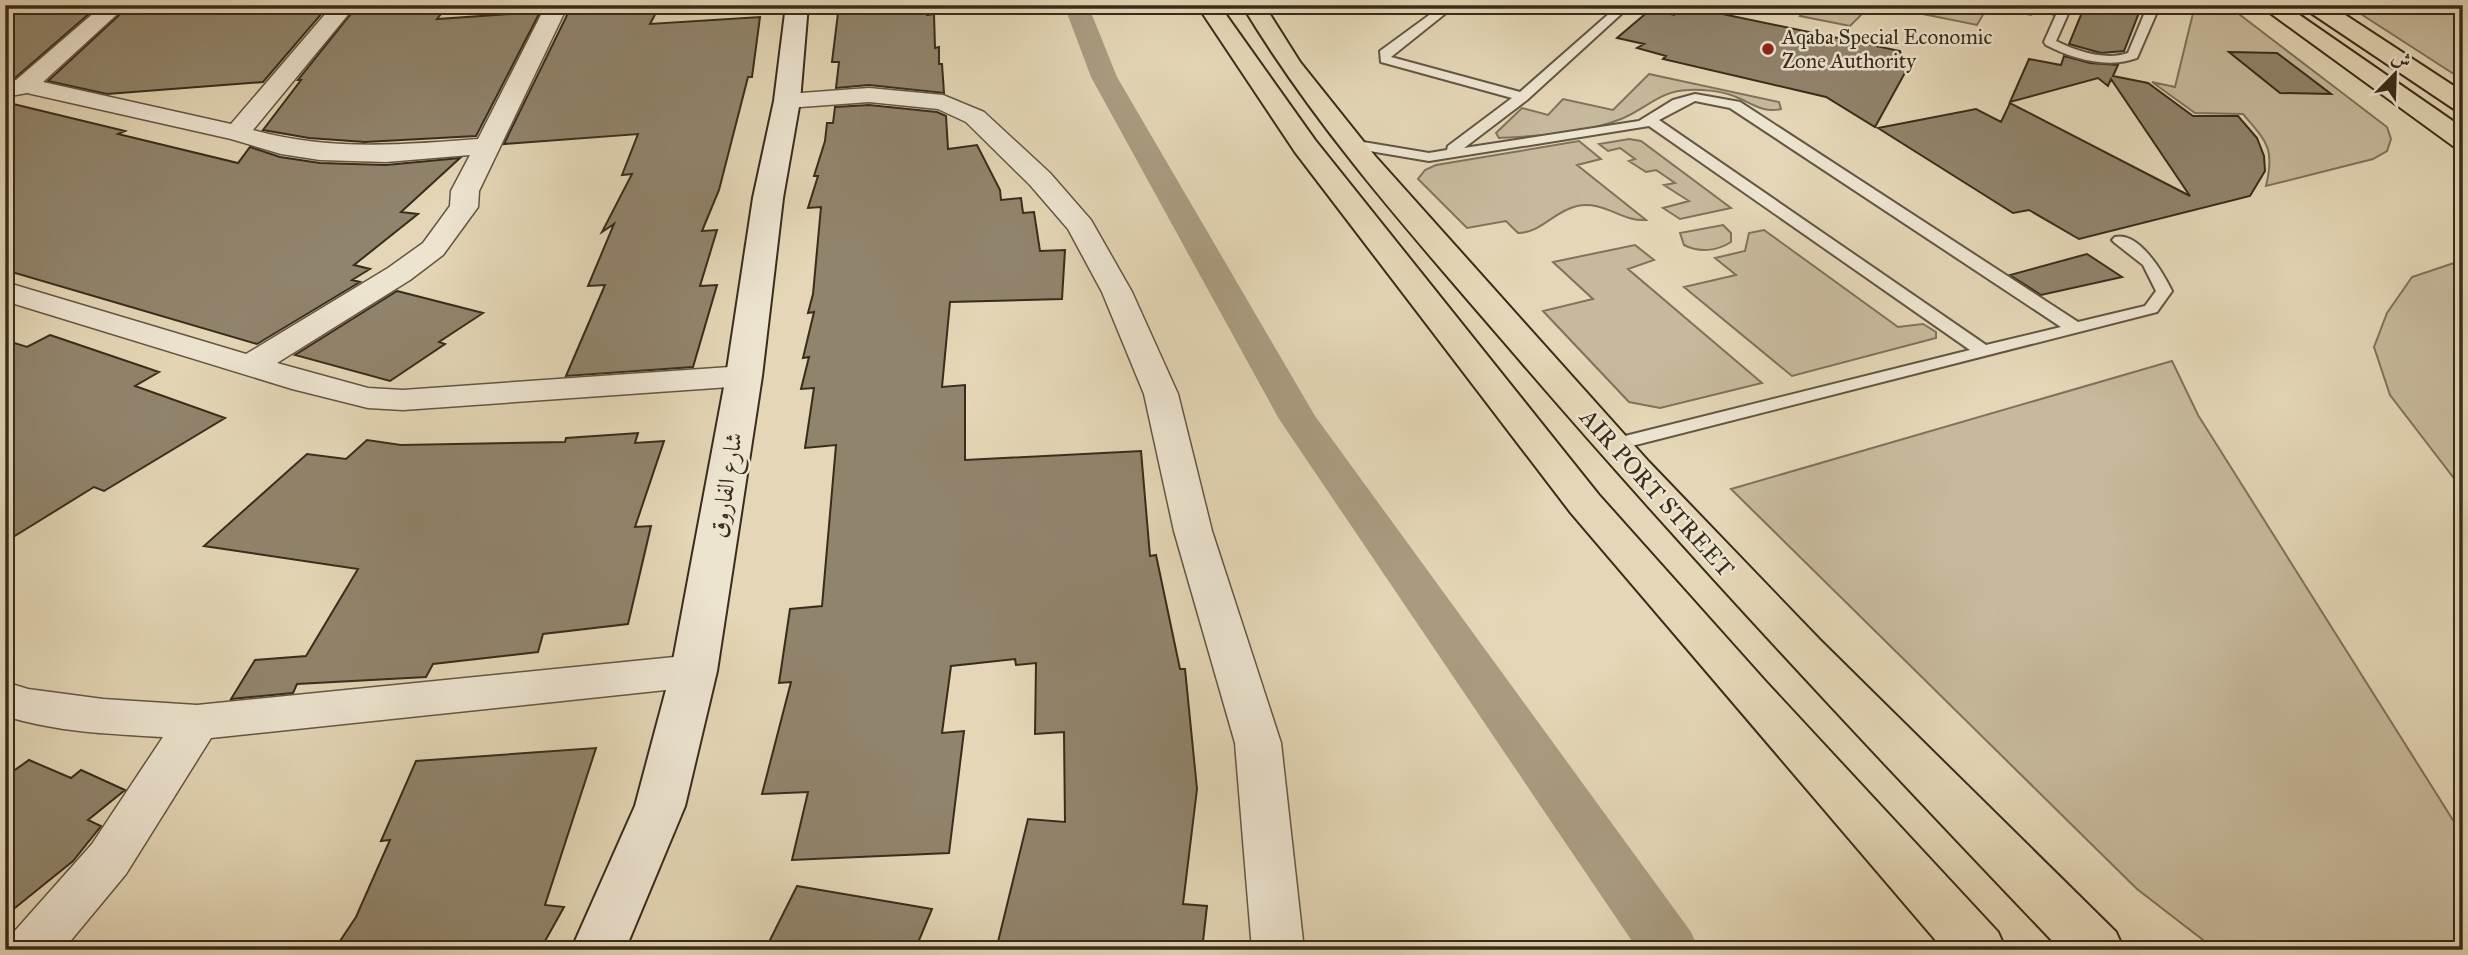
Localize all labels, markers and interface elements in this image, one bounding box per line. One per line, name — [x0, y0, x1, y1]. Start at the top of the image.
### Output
place label: Aqaba Special Economic Zone Authority — [1781, 24, 1993, 74]
north arrow — [2360, 38, 2430, 108]
marker: Aqaba Special Economic Zone Authority — [1760, 41, 1776, 57]
text: ش — [2388, 45, 2415, 73]
street label: AIR PORT STREET — [1573, 402, 1741, 583]
street label: شارع الفاروق — [703, 430, 754, 541]

